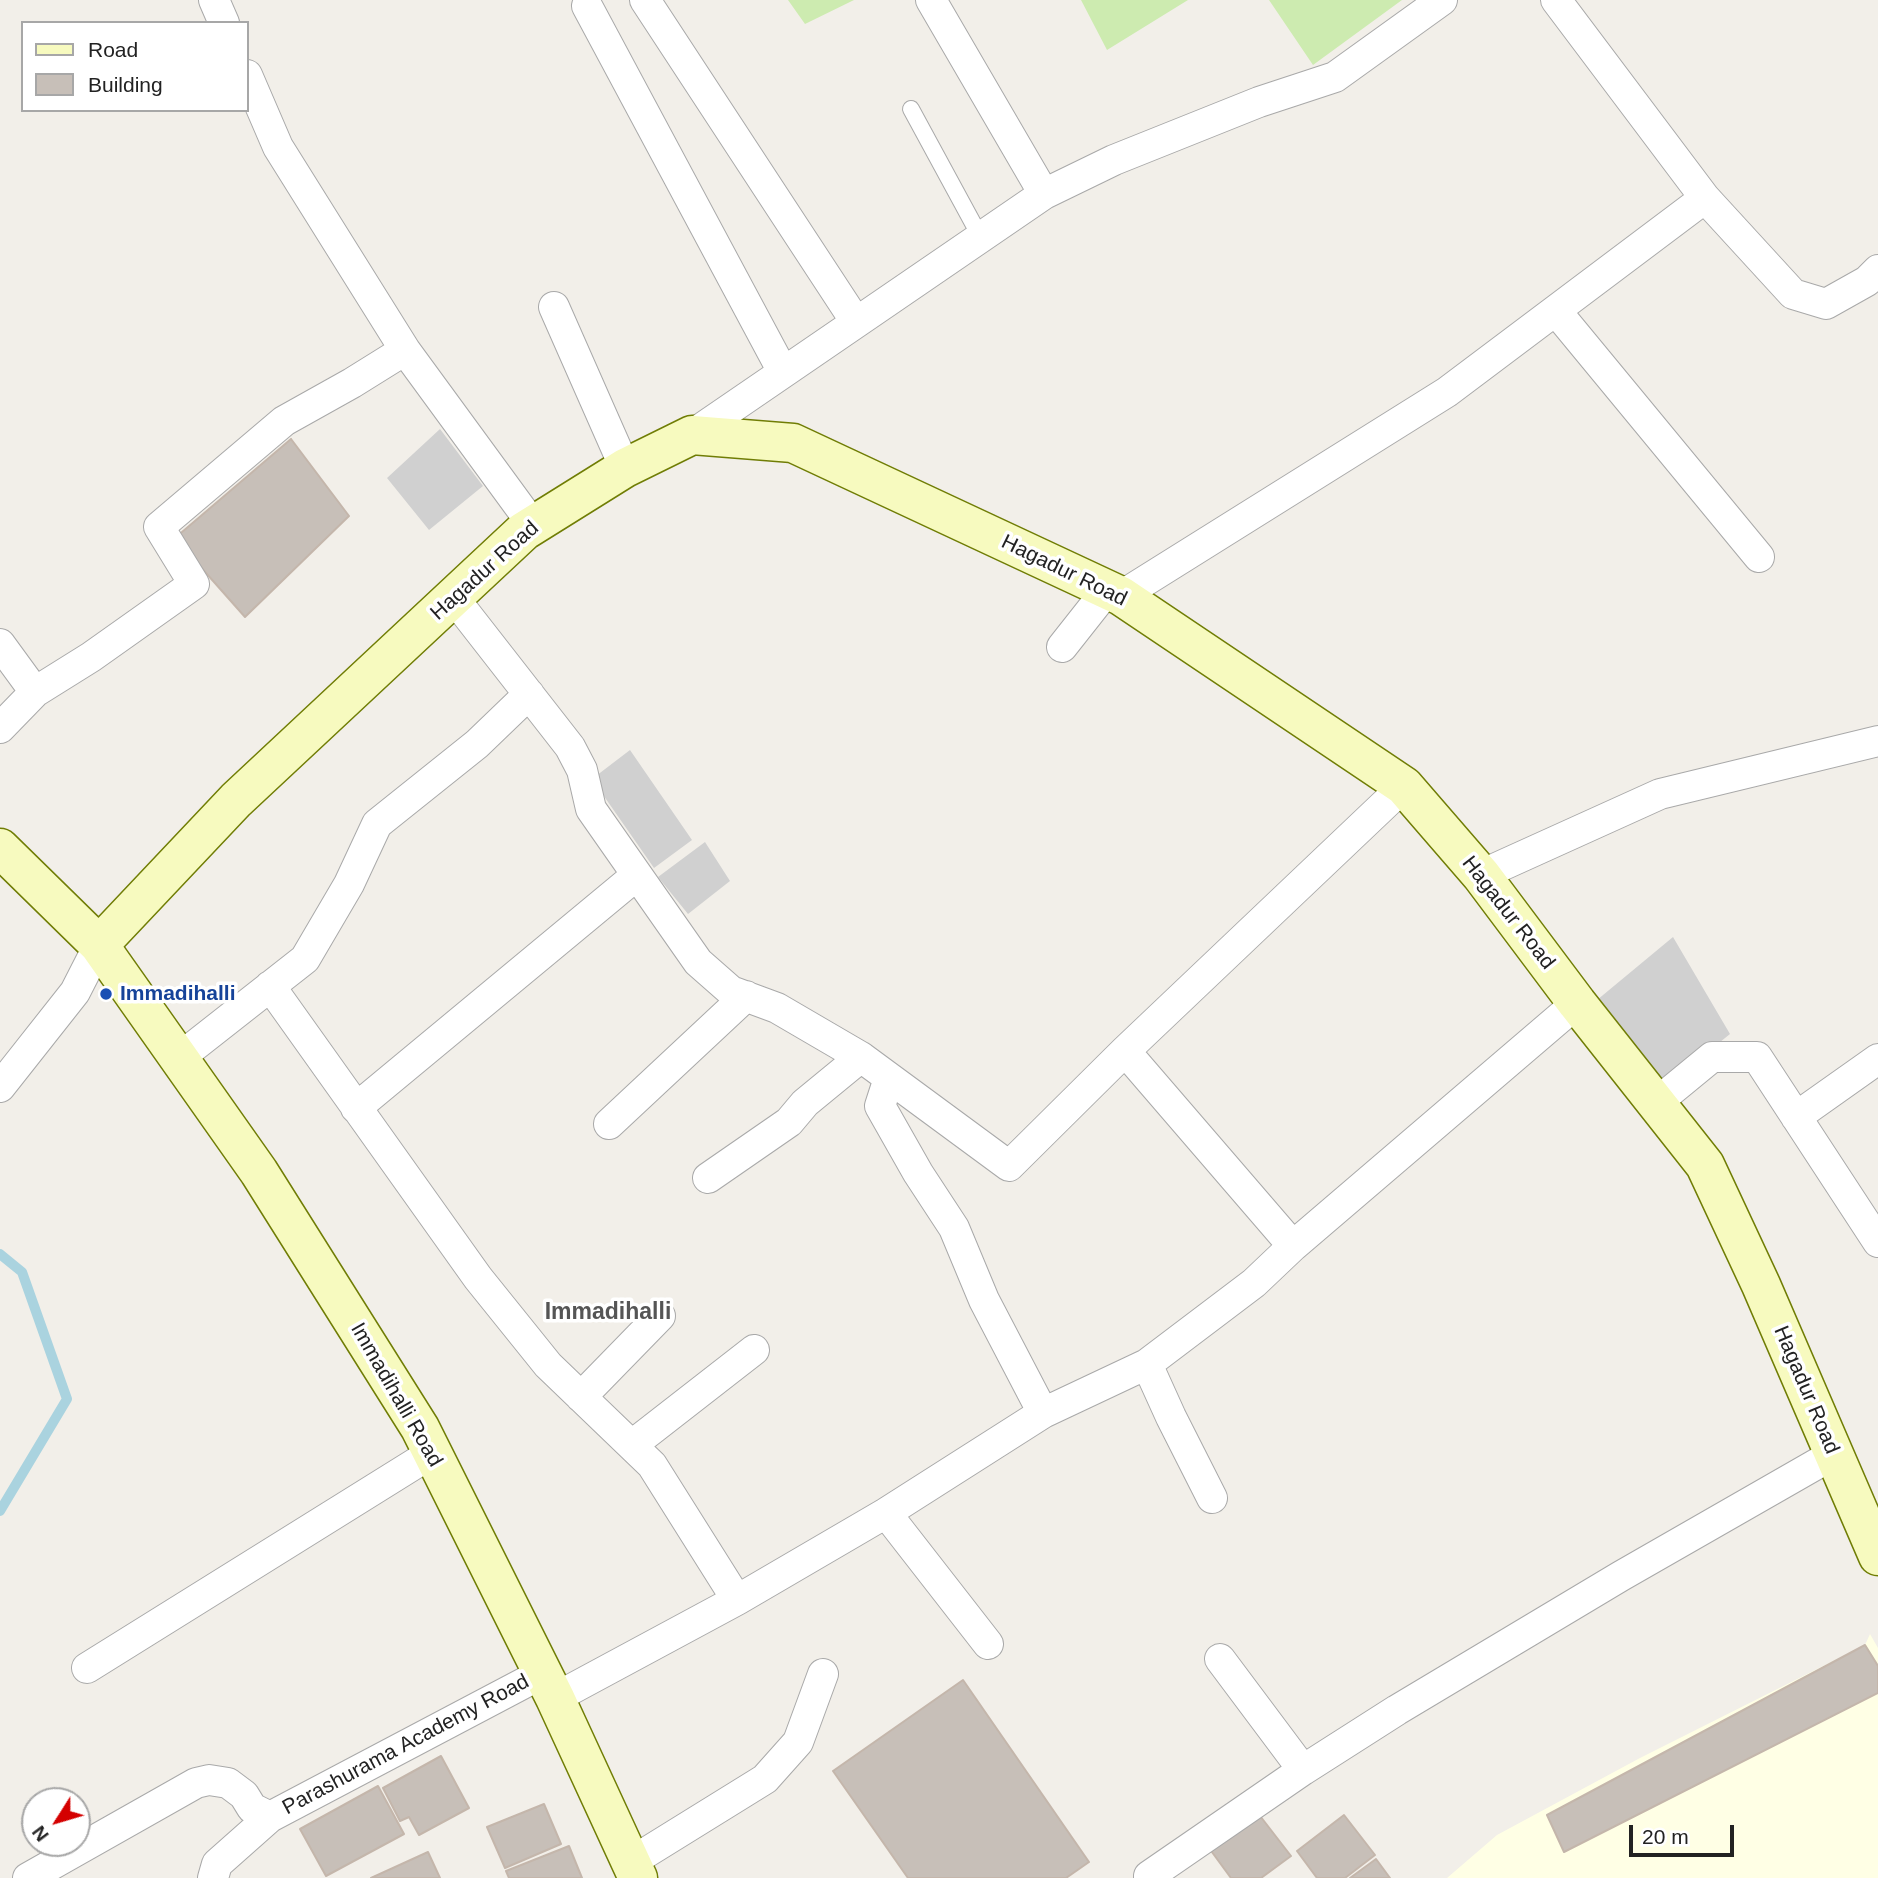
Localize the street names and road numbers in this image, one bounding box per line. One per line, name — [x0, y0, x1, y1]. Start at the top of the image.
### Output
street label: Hagadur Road — [426, 516, 544, 626]
street label: Hagadur Road — [997, 530, 1131, 612]
street label: Hagadur Road — [1456, 851, 1560, 975]
street label: Immadihalli Road — [345, 1318, 447, 1472]
street label: Hagadur Road — [1768, 1322, 1844, 1458]
street label: Parashurama Academy Road — [278, 1669, 534, 1821]

